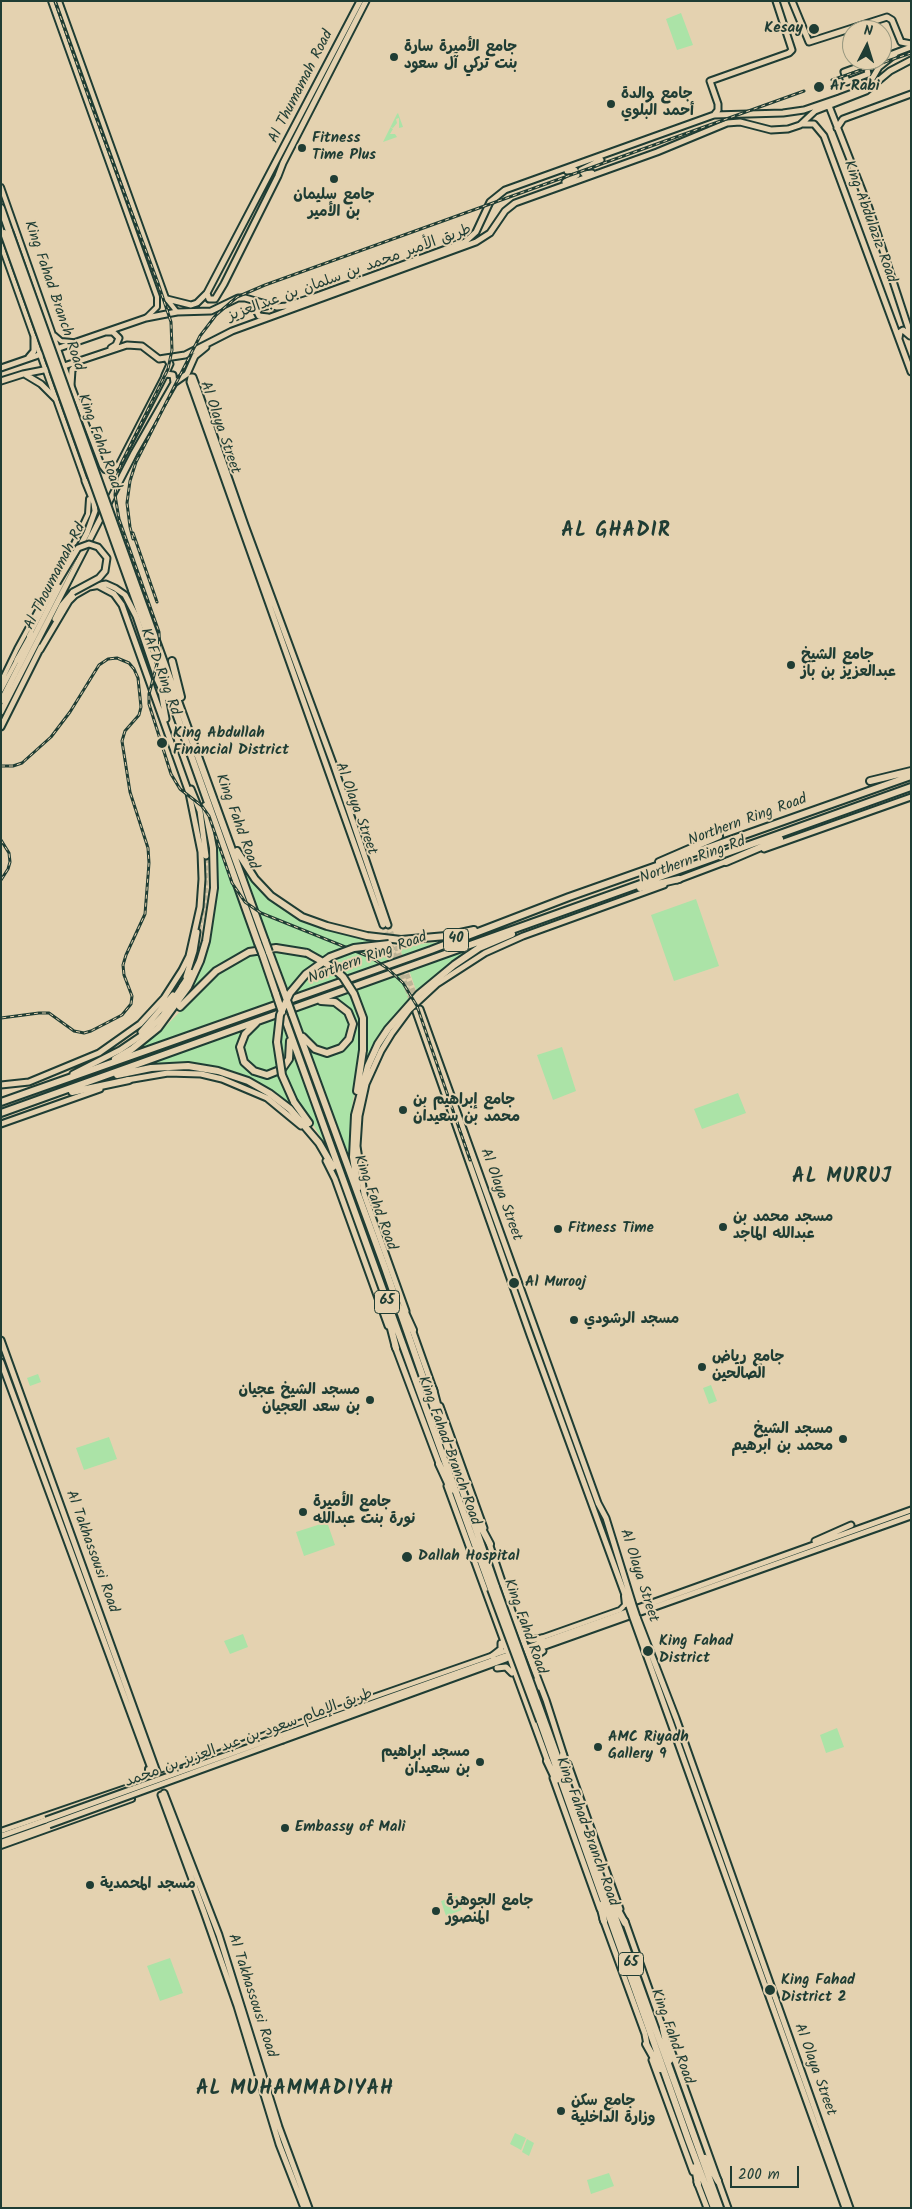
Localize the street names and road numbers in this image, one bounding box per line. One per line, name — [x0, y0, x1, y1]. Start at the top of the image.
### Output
street label: Al Thumamah Road — [266, 28, 338, 146]
street label: King Abdulaziz Road — [839, 158, 899, 286]
street label: King Fahad Branch Road — [19, 219, 87, 373]
street label: طريق الأمير محمد بن سلمان بن عبدالعزيز — [226, 221, 474, 327]
street label: Al Olaya Street — [195, 379, 243, 477]
street label: King Fahd Road — [72, 392, 124, 492]
street label: Al Thoumamah Rd — [21, 521, 91, 633]
street label: KAFD Ring Rd — [135, 626, 183, 718]
street label: Al Olaya Street — [330, 760, 380, 858]
street label: King Fahd Road — [210, 772, 262, 872]
street label: Northern Ring Road — [686, 791, 810, 851]
street label: Northern Ring Rd — [638, 834, 748, 888]
road number: 40 — [444, 928, 468, 952]
street label: Northern Ring Road — [306, 929, 430, 989]
street label: Al Olaya Street — [475, 1146, 525, 1244]
street label: King Fahd Road — [348, 1153, 400, 1253]
road number: 65 — [374, 1290, 400, 1314]
street label: King Fahad Branch Road — [413, 1374, 483, 1528]
street label: Al Takhassousi Road — [61, 1488, 121, 1616]
street label: Al Olaya Street — [614, 1527, 662, 1625]
street label: King Fahd Road — [498, 1577, 550, 1677]
street label: طريق الإمام سعود بن عبد العزيز بن محمد — [122, 1686, 376, 1792]
street label: King Fahad Branch Road — [551, 1755, 621, 1909]
street label: Al Takhassousi Road — [223, 1932, 279, 2060]
road number: 65 — [618, 1952, 644, 1976]
street label: King Fahd Road — [645, 1987, 697, 2087]
street label: Al Olaya Street — [789, 2021, 839, 2119]

